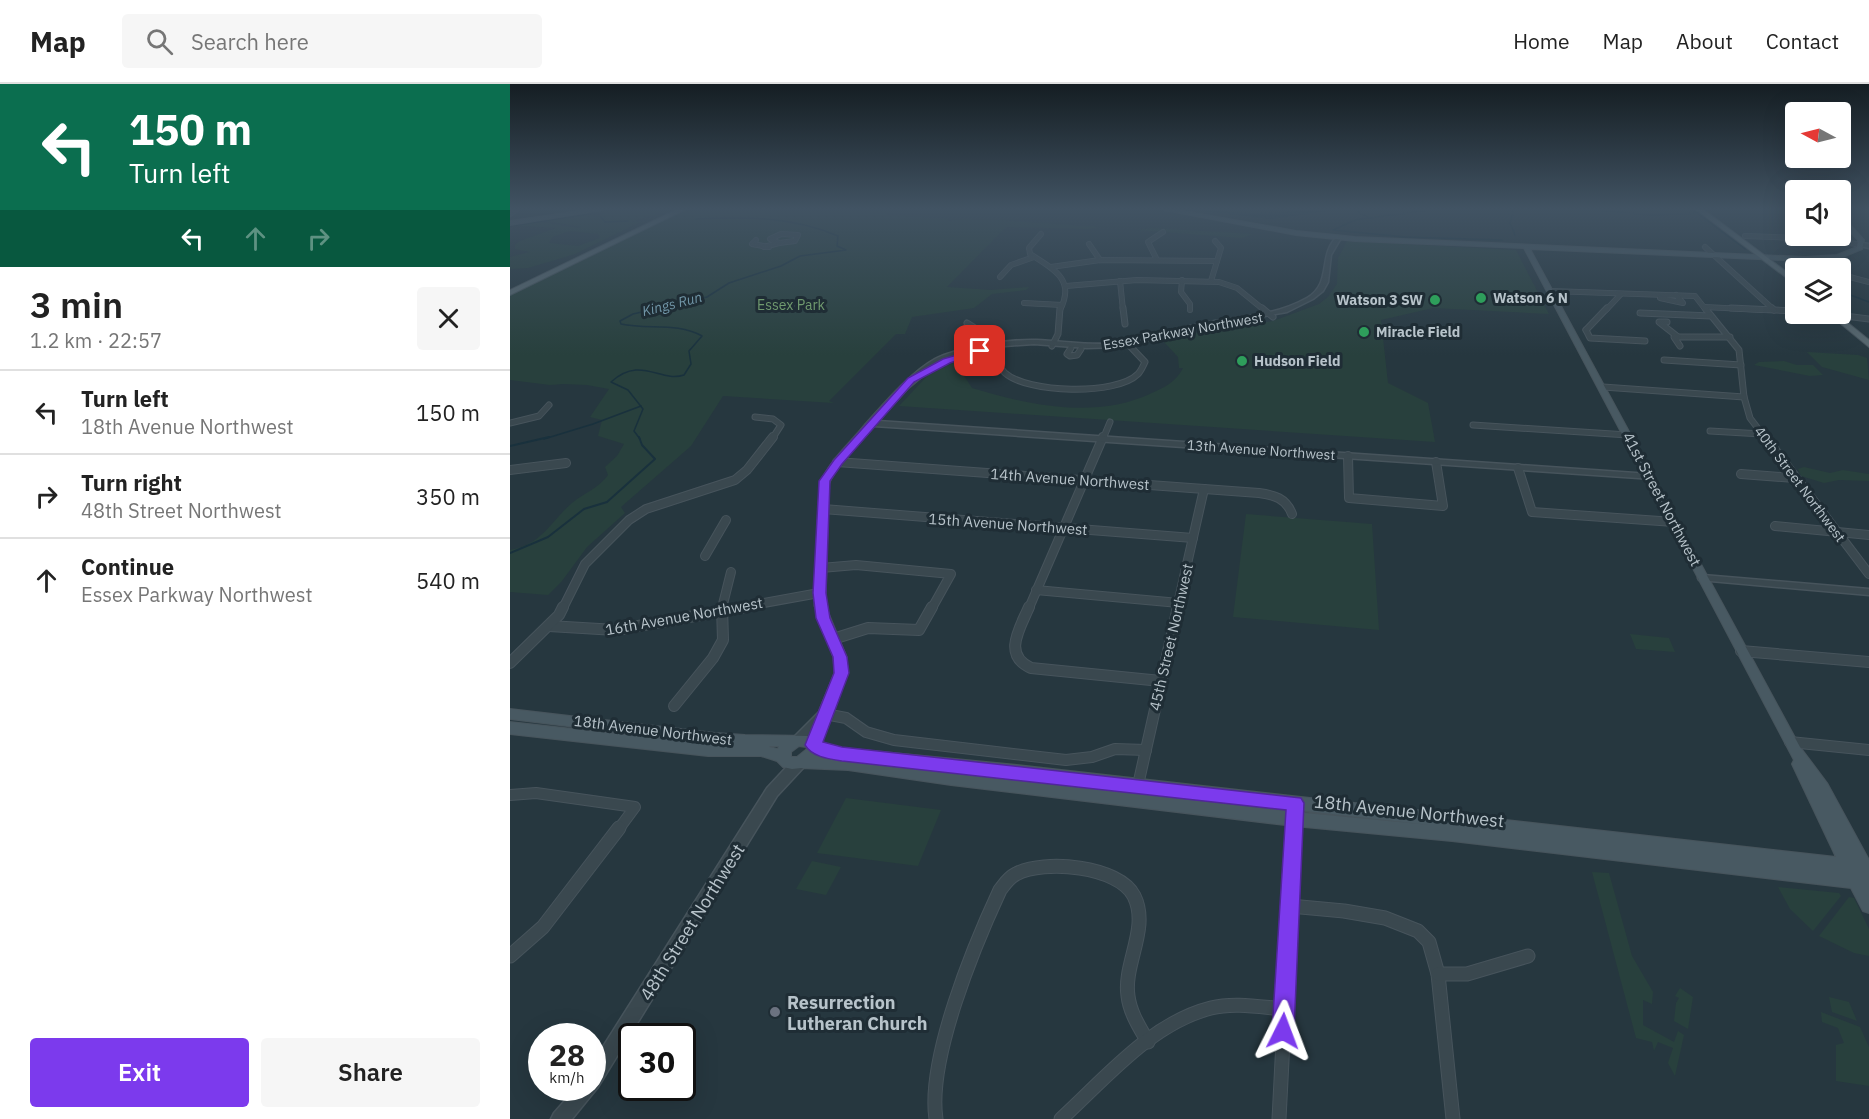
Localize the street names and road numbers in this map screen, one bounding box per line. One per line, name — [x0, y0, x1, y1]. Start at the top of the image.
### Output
street label: Essex Parkway Northwest — [1102, 308, 1264, 354]
street label: 40th Street Northwest — [1751, 423, 1849, 546]
street label: 41st Street Northwest — [1619, 429, 1705, 569]
street label: 13th Avenue Northwest — [1186, 436, 1336, 464]
street label: 14th Avenue Northwest — [990, 464, 1150, 494]
street label: 15th Avenue Northwest — [928, 509, 1088, 539]
street label: 45th Street Northwest — [1145, 562, 1197, 712]
street label: 16th Avenue Northwest — [604, 593, 764, 639]
street label: 18th Avenue Northwest — [573, 711, 733, 749]
street label: 18th Avenue Northwest — [1313, 790, 1505, 832]
street label: 48th Street Northwest — [634, 839, 750, 1005]

